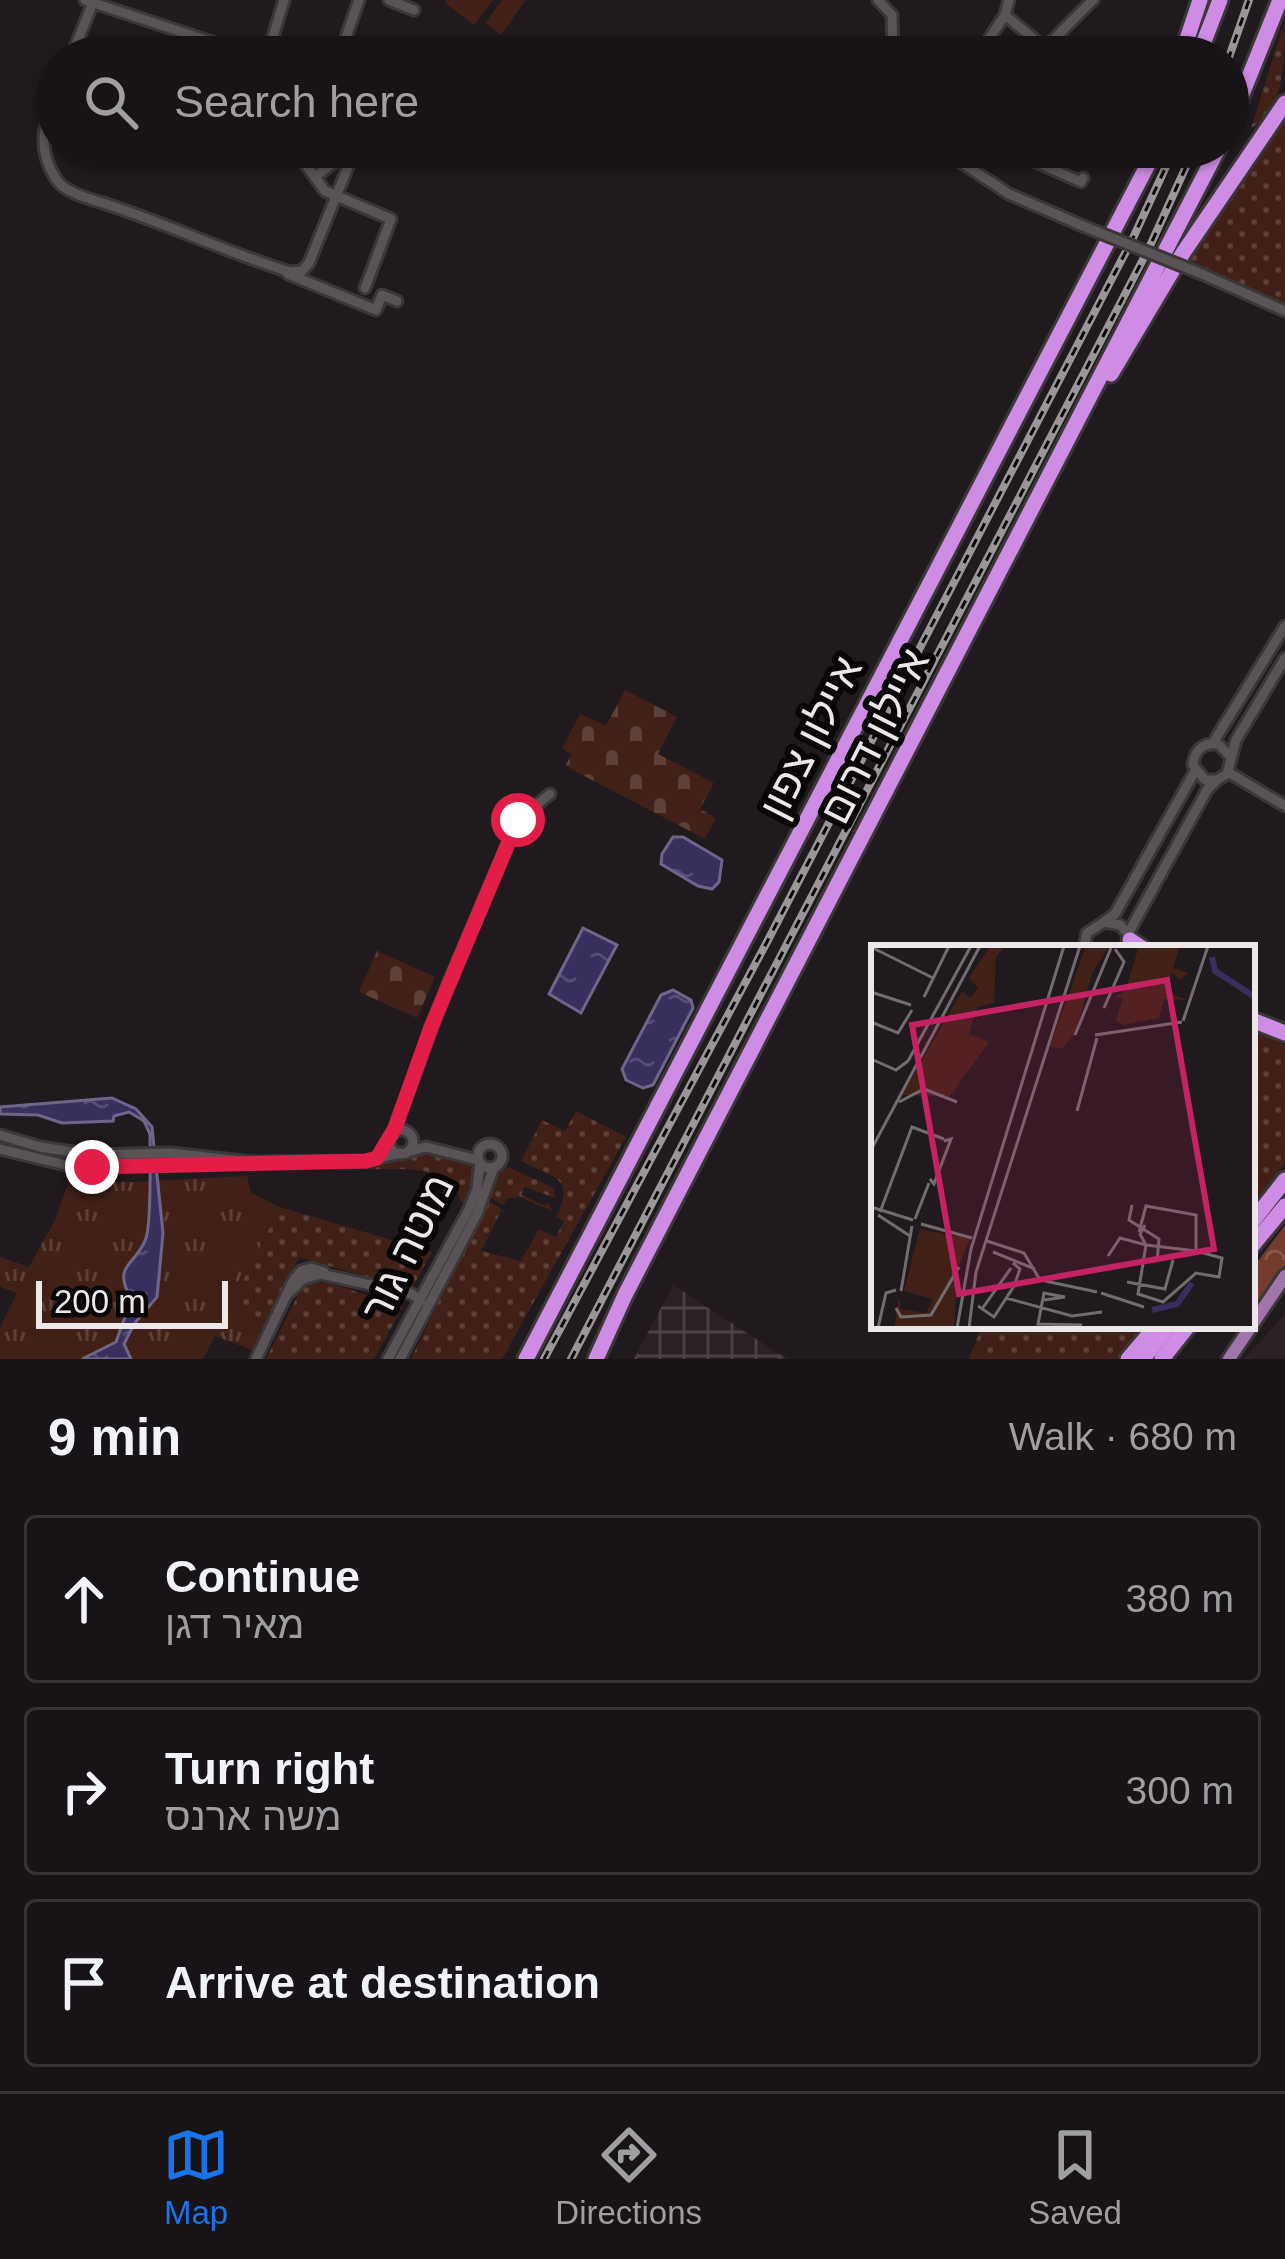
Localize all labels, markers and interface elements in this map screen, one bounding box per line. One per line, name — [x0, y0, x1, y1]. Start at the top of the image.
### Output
search box — [36, 36, 1249, 168]
icon: search — [78, 69, 144, 135]
text: Search here — [174, 76, 419, 127]
street label: איילון דרום — [811, 641, 938, 831]
street label: איילון צפון — [750, 649, 871, 826]
route start — [491, 793, 545, 847]
inset map — [871, 945, 1255, 1329]
route end — [65, 1140, 119, 1194]
street label: מוטה גור — [352, 1167, 463, 1328]
scale bar — [36, 1275, 228, 1328]
text: 200 m — [54, 1283, 146, 1320]
text: 9 min — [48, 1409, 181, 1466]
text: Walk · 680 m — [1009, 1415, 1237, 1458]
text: Continue — [165, 1551, 360, 1602]
icon: ahead — [51, 1566, 117, 1632]
text: 380 m — [1126, 1577, 1234, 1620]
text: מאיר דגן — [165, 1603, 304, 1646]
text: Turn right — [165, 1743, 374, 1794]
icon: right — [51, 1758, 117, 1824]
text: 300 m — [1126, 1769, 1234, 1812]
text: משה ארנס — [165, 1795, 342, 1838]
icon: arrive — [51, 1950, 117, 2016]
text: Arrive at destination — [165, 1957, 600, 2008]
tab: Map — [163, 2122, 229, 2232]
tab: Directions — [555, 2122, 702, 2232]
tab: Saved — [1028, 2122, 1122, 2232]

